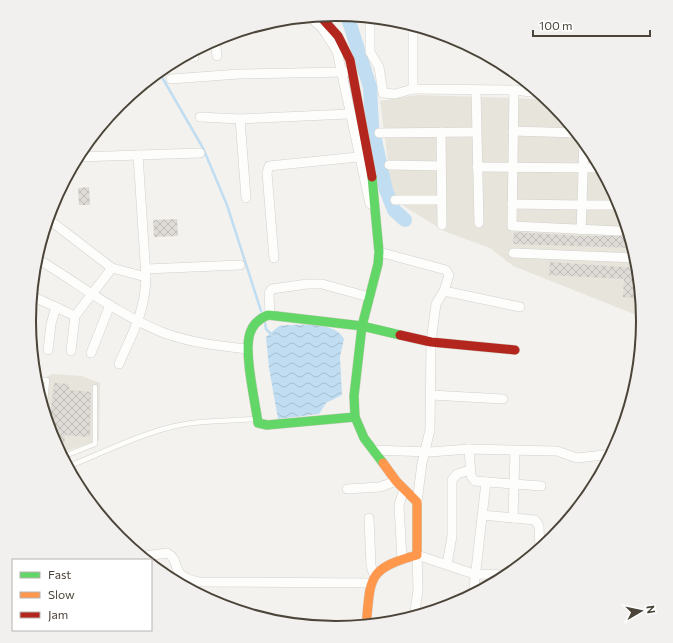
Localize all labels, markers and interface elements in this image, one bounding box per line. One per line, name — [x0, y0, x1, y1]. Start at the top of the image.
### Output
scale bar — [533, 12, 650, 38]
text: 100 m — [539, 18, 573, 32]
legend — [12, 559, 152, 631]
text: Fast — [48, 567, 71, 581]
text: Slow — [48, 587, 75, 601]
north arrow — [621, 591, 661, 631]
text: N — [644, 604, 658, 614]
text: Jam — [48, 607, 68, 622]

